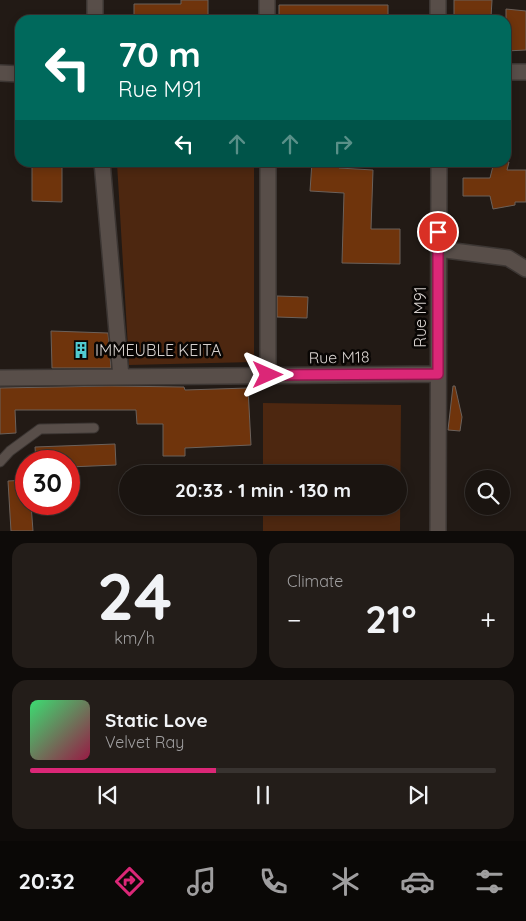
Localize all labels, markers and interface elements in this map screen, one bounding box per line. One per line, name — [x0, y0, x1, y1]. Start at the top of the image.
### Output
text: 70 m — [118, 32, 201, 76]
icon: left — [35, 35, 100, 100]
text: Rue M91 — [118, 75, 202, 103]
icon: left — [170, 130, 198, 158]
icon: ahead — [223, 130, 251, 158]
icon: ahead — [276, 130, 304, 158]
icon: right — [329, 130, 357, 158]
pin — [417, 211, 459, 253]
icon: arrive — [424, 218, 452, 246]
street label: Rue M91 — [410, 286, 430, 348]
building icon: IMMEUBLE KEITA — [71, 340, 91, 360]
place label: IMMEUBLE KEITA — [95, 340, 221, 360]
street label: Rue M18 — [308, 346, 370, 368]
position arrow — [241, 348, 293, 400]
speed limit sign: 30 — [15, 450, 80, 515]
map controls — [465, 470, 510, 515]
button: search — [465, 470, 510, 515]
text: 20:33 · 1 min · 130 m — [175, 478, 351, 502]
text: 24 — [97, 555, 172, 636]
text: Climate — [287, 571, 343, 591]
text: 21° — [365, 595, 417, 643]
text: − — [287, 602, 302, 637]
text: + — [480, 602, 496, 637]
text: km/h — [114, 628, 155, 648]
text: Static Love — [105, 708, 208, 732]
text: Velvet Ray — [105, 732, 184, 752]
icon: previous — [94, 781, 122, 809]
icon: pause — [249, 781, 277, 809]
icon: next — [404, 781, 432, 809]
icon: directions — [112, 864, 147, 899]
icon: music — [184, 864, 219, 899]
icon: phone — [256, 864, 291, 899]
icon: climate — [328, 864, 363, 899]
icon: car — [400, 864, 435, 899]
icon: filters — [472, 864, 507, 899]
text: 20:32 — [19, 867, 75, 895]

